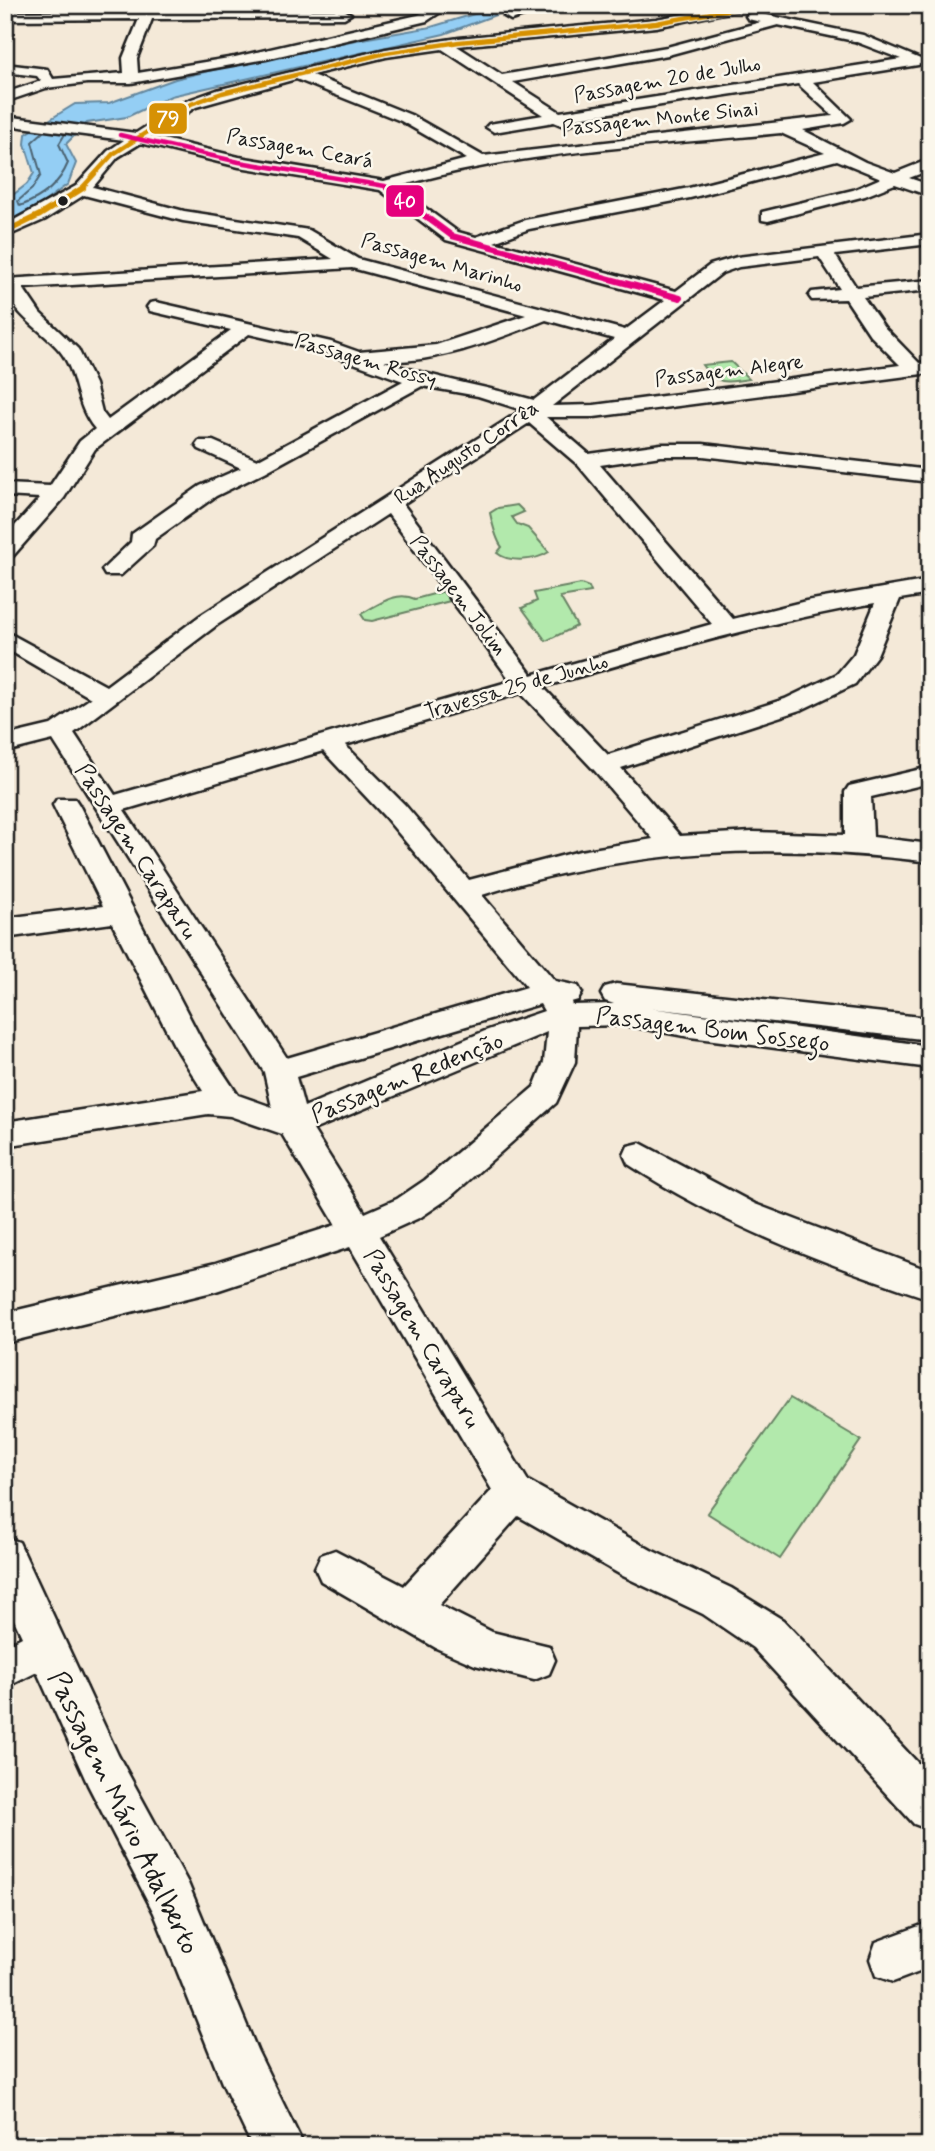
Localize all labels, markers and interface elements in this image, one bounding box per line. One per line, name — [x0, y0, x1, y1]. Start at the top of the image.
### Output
street label: Passagem 20 de Julho — [572, 50, 763, 110]
street label: Passagem Monte Sinai — [560, 95, 760, 143]
line badge: 79 — [148, 102, 188, 135]
text: 79 — [157, 107, 179, 132]
street label: Passagem Ceará — [224, 122, 375, 176]
line badge: 40 — [385, 184, 425, 218]
text: 40 — [394, 190, 416, 215]
unlabelled marker — [56, 194, 70, 208]
street label: Passagem Marinho — [358, 227, 526, 299]
street label: Passagem Rossy — [292, 327, 440, 395]
street label: Passagem Alegre — [653, 348, 805, 394]
street label: Rua Augusto Corrêa — [389, 394, 544, 512]
street label: Passagem Jolim — [403, 529, 513, 662]
street label: Travessa 25 de Junho — [421, 647, 611, 727]
street label: Passagem Caraparu — [67, 758, 204, 946]
street label: Passagem Bom Sossego — [594, 1001, 831, 1063]
street label: Passagem Redenção — [307, 1026, 508, 1131]
street label: Passagem Caraparu — [356, 1243, 488, 1434]
street label: Passagem Mário Adalberto — [38, 1665, 208, 1961]

